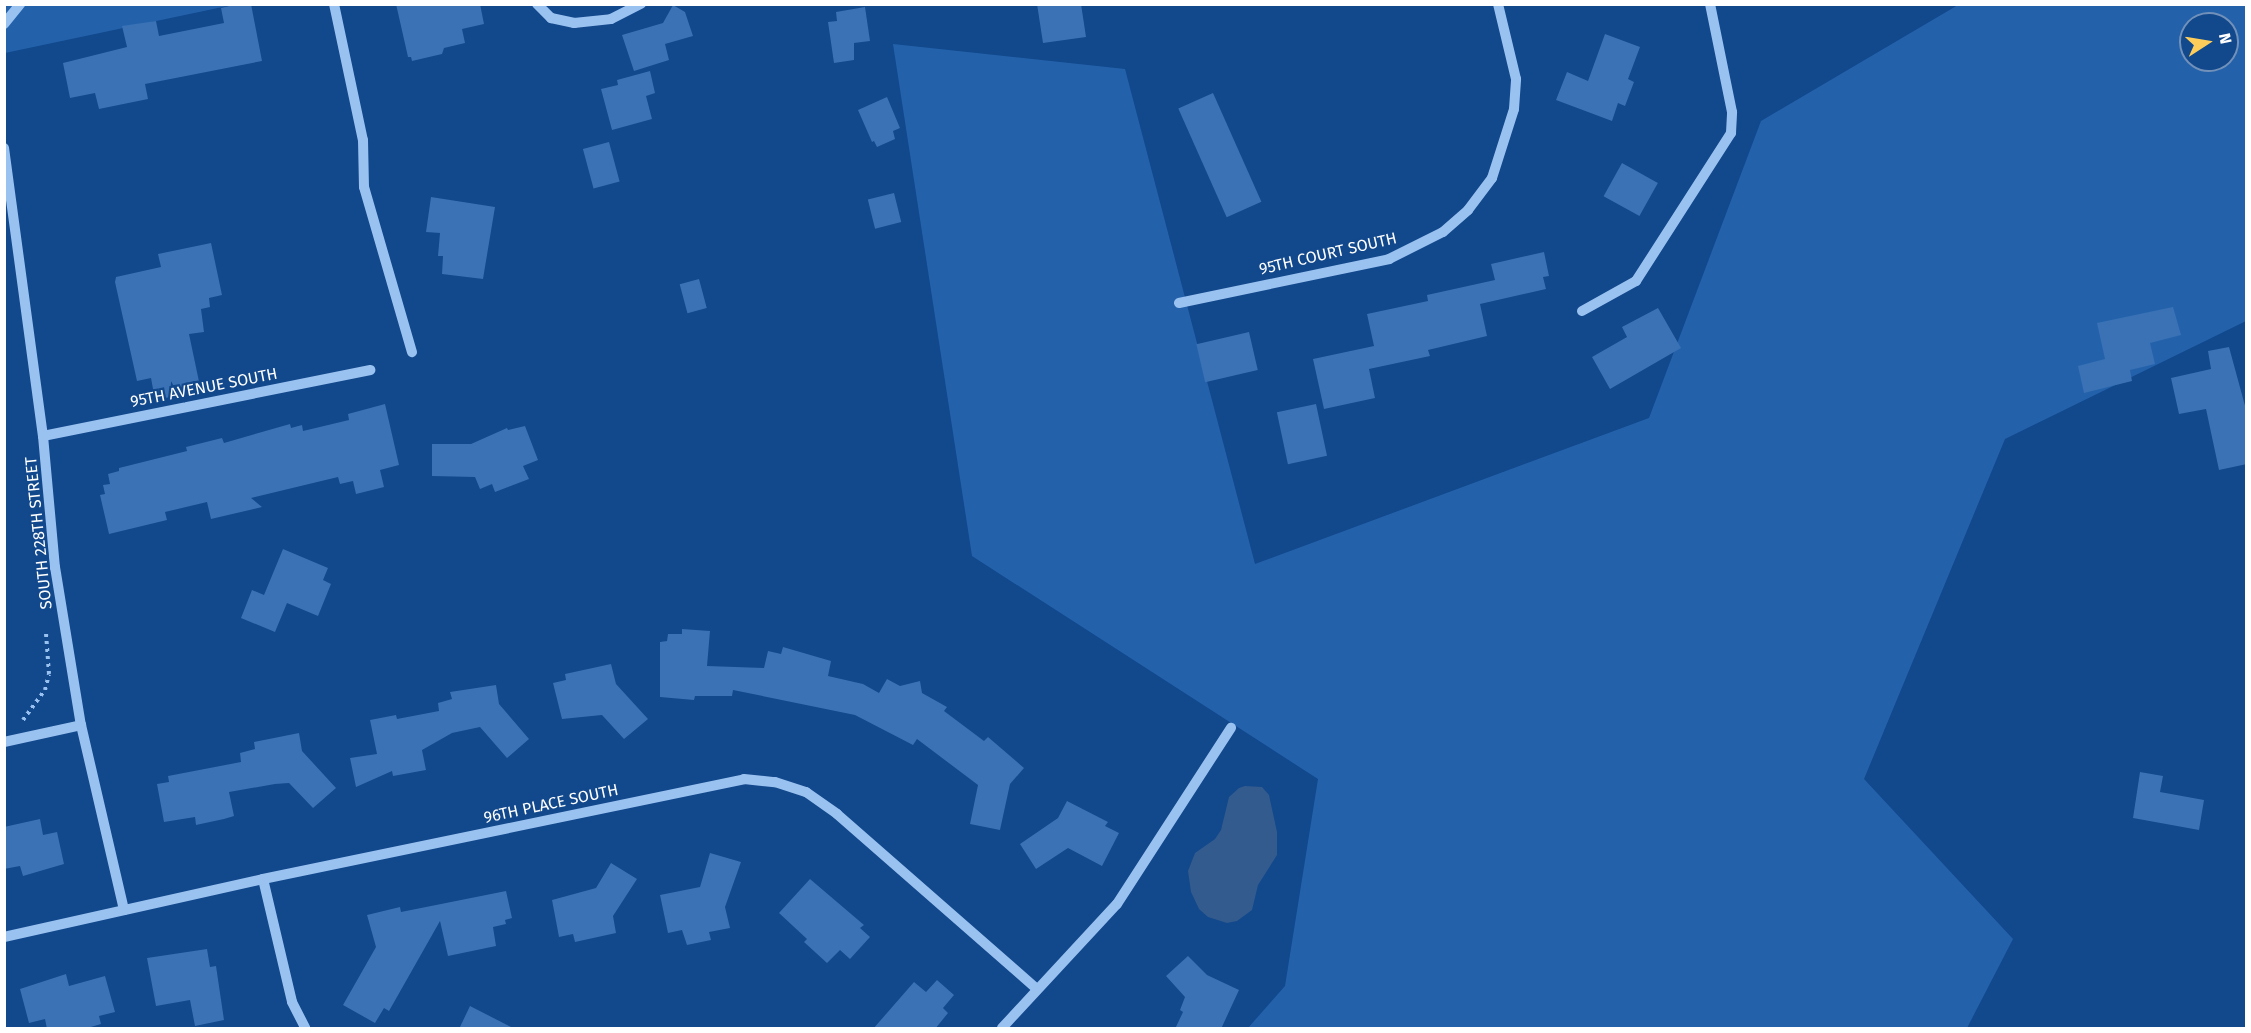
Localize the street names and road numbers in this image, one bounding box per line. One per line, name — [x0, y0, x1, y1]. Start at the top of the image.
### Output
street label: 95TH COURT SOUTH — [1257, 229, 1399, 279]
street label: 95TH AVENUE SOUTH — [129, 364, 279, 412]
street label: SOUTH 228TH STREET — [21, 456, 57, 610]
street label: 96TH PLACE SOUTH — [482, 780, 620, 828]

